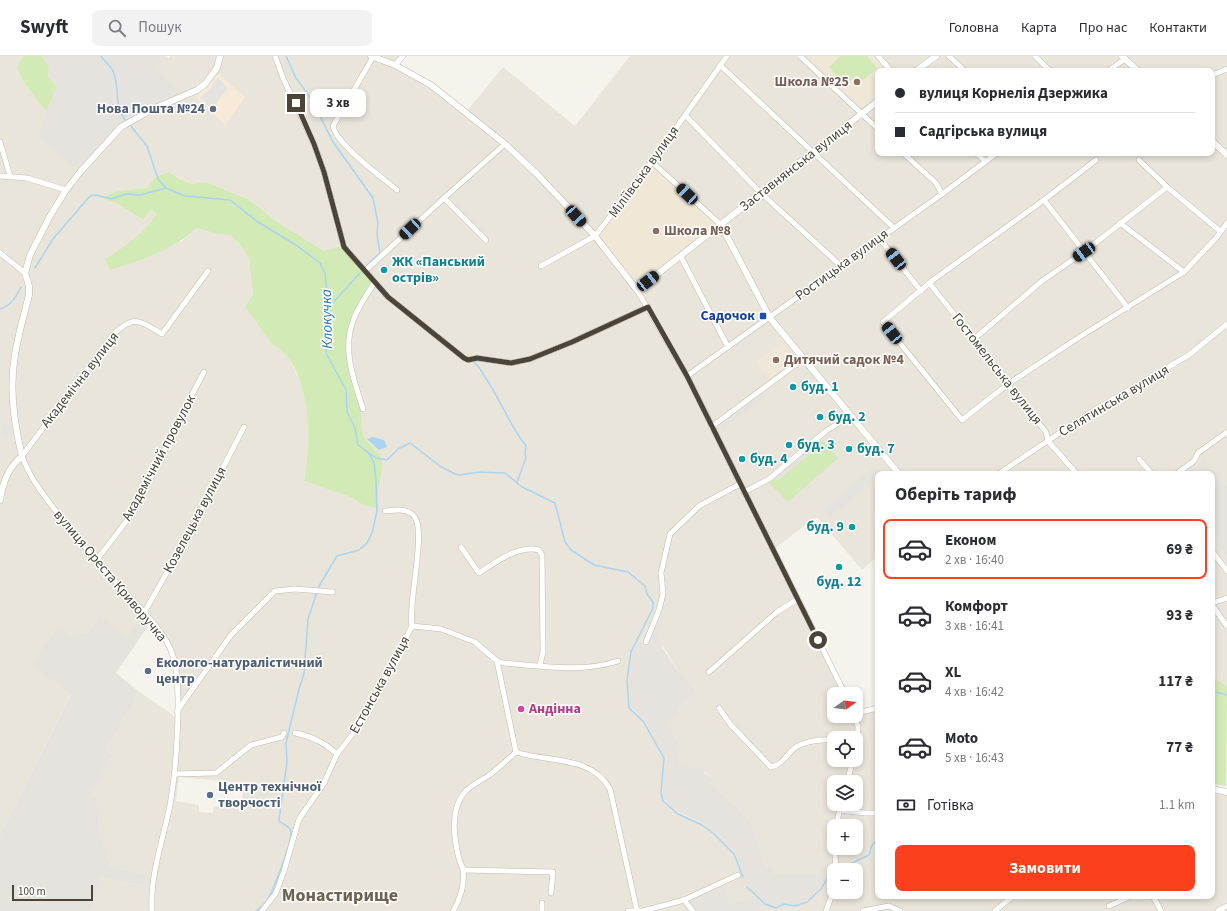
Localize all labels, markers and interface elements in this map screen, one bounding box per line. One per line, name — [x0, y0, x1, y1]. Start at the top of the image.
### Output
search box — [92, 10, 372, 46]
text: Swyft — [20, 14, 68, 41]
icon: search — [106, 17, 128, 39]
text: Пошук — [138, 17, 182, 38]
text: Головна — [949, 18, 999, 38]
text: Карта — [1021, 18, 1057, 38]
text: Про нас — [1079, 18, 1127, 38]
text: Контакти — [1149, 18, 1207, 38]
place label: Школа №25 — [775, 72, 849, 92]
marker: Школа №25 — [852, 77, 862, 87]
text: вулиця Корнелія Дзержика — [919, 83, 1108, 104]
callout: 3 хв — [310, 89, 366, 117]
route end — [287, 94, 305, 112]
text: 3 хв — [326, 94, 350, 112]
place label: Нова Пошта №24 — [97, 99, 206, 119]
marker: Нова Пошта №24 — [208, 104, 218, 114]
street label: Заставнянська вулиця — [735, 116, 857, 216]
text: Садгірська вулиця — [919, 121, 1047, 142]
street label: Міліївська вулиця — [604, 122, 684, 222]
car — [674, 181, 700, 207]
car — [564, 203, 588, 229]
car — [397, 216, 423, 242]
place label: Школа №8 — [664, 221, 731, 241]
street label: Ростицька вулиця — [791, 224, 893, 306]
marker: Школа №8 — [651, 226, 661, 236]
car — [1071, 240, 1097, 264]
car — [884, 246, 908, 272]
place label: ЖК «Панський острів» — [392, 252, 485, 288]
marker: ЖК «Панський острів» — [379, 265, 389, 275]
car — [635, 269, 661, 293]
water label: Клокучка — [316, 289, 338, 349]
place label: Садочок — [700, 306, 755, 326]
street label: Гостомельська вулиця — [947, 309, 1047, 429]
marker: Садочок — [758, 311, 768, 321]
car — [880, 320, 904, 346]
street label: Академічна вулиця — [36, 328, 124, 432]
place label: Дитячий садок №4 — [784, 350, 904, 370]
marker: Дитячий садок №4 — [771, 355, 781, 365]
street label: Селятинська вулиця — [1055, 360, 1173, 442]
place label: буд. 1 — [801, 377, 839, 397]
marker: буд. 1 — [788, 382, 798, 392]
street label: Академічний провулок — [117, 391, 201, 525]
place label: буд. 2 — [828, 407, 866, 427]
marker: буд. 2 — [815, 412, 825, 422]
place label: буд. 3 — [797, 435, 835, 455]
place label: буд. 7 — [857, 439, 895, 459]
marker: буд. 3 — [784, 440, 794, 450]
marker: буд. 7 — [844, 444, 854, 454]
place label: буд. 4 — [750, 449, 788, 469]
marker: буд. 4 — [737, 454, 747, 464]
street label: Козелецька вулиця — [158, 463, 232, 577]
text: Оберіть тариф — [895, 482, 1017, 507]
street label: вулиця Ореста Криворучка — [49, 506, 171, 646]
place label: буд. 9 — [806, 517, 844, 537]
marker: буд. 9 — [847, 522, 857, 532]
text: Економ — [945, 530, 996, 551]
icon: car — [897, 531, 933, 567]
text: 69 ₴ — [1166, 539, 1193, 560]
text: 2 хв · 16:40 — [945, 551, 1004, 569]
marker: буд. 12 — [834, 562, 844, 572]
place label: буд. 12 — [817, 572, 861, 592]
text: Комфорт — [945, 596, 1008, 617]
icon: car — [897, 597, 933, 633]
text: 93 ₴ — [1166, 605, 1193, 626]
text: 3 хв · 16:41 — [945, 617, 1004, 635]
route start — [809, 631, 827, 649]
street label: Естонська вулиця — [345, 633, 415, 737]
place label: Еколого-натуралістичний центр — [156, 653, 323, 689]
text: XL — [945, 662, 961, 683]
icon: car — [897, 663, 933, 699]
marker: Еколого-натуралістичний центр — [143, 666, 153, 676]
text: 117 ₴ — [1158, 671, 1193, 692]
text: 4 хв · 16:42 — [945, 683, 1004, 701]
north arrow — [827, 687, 863, 723]
map controls — [827, 687, 863, 899]
place label: Андінна — [528, 699, 581, 719]
marker: Андінна — [516, 704, 526, 714]
text: Moto — [945, 728, 978, 749]
icon: car — [897, 729, 933, 765]
button: locate — [827, 731, 863, 767]
text: 77 ₴ — [1166, 737, 1193, 758]
text: 5 хв · 16:43 — [945, 749, 1004, 767]
button: layers — [827, 775, 863, 811]
place label: Центр технічної творчості — [218, 777, 322, 813]
marker: Центр технічної творчості — [205, 790, 215, 800]
icon: cash — [895, 794, 917, 816]
text: Готівка — [927, 795, 974, 816]
text: 1.1 km — [1159, 796, 1195, 814]
button: + — [827, 819, 863, 855]
button: Замовити — [895, 845, 1195, 891]
button: − — [827, 863, 863, 899]
scale bar — [12, 883, 93, 902]
district label: Монастирище — [282, 883, 398, 908]
text: 100 m — [18, 884, 46, 899]

